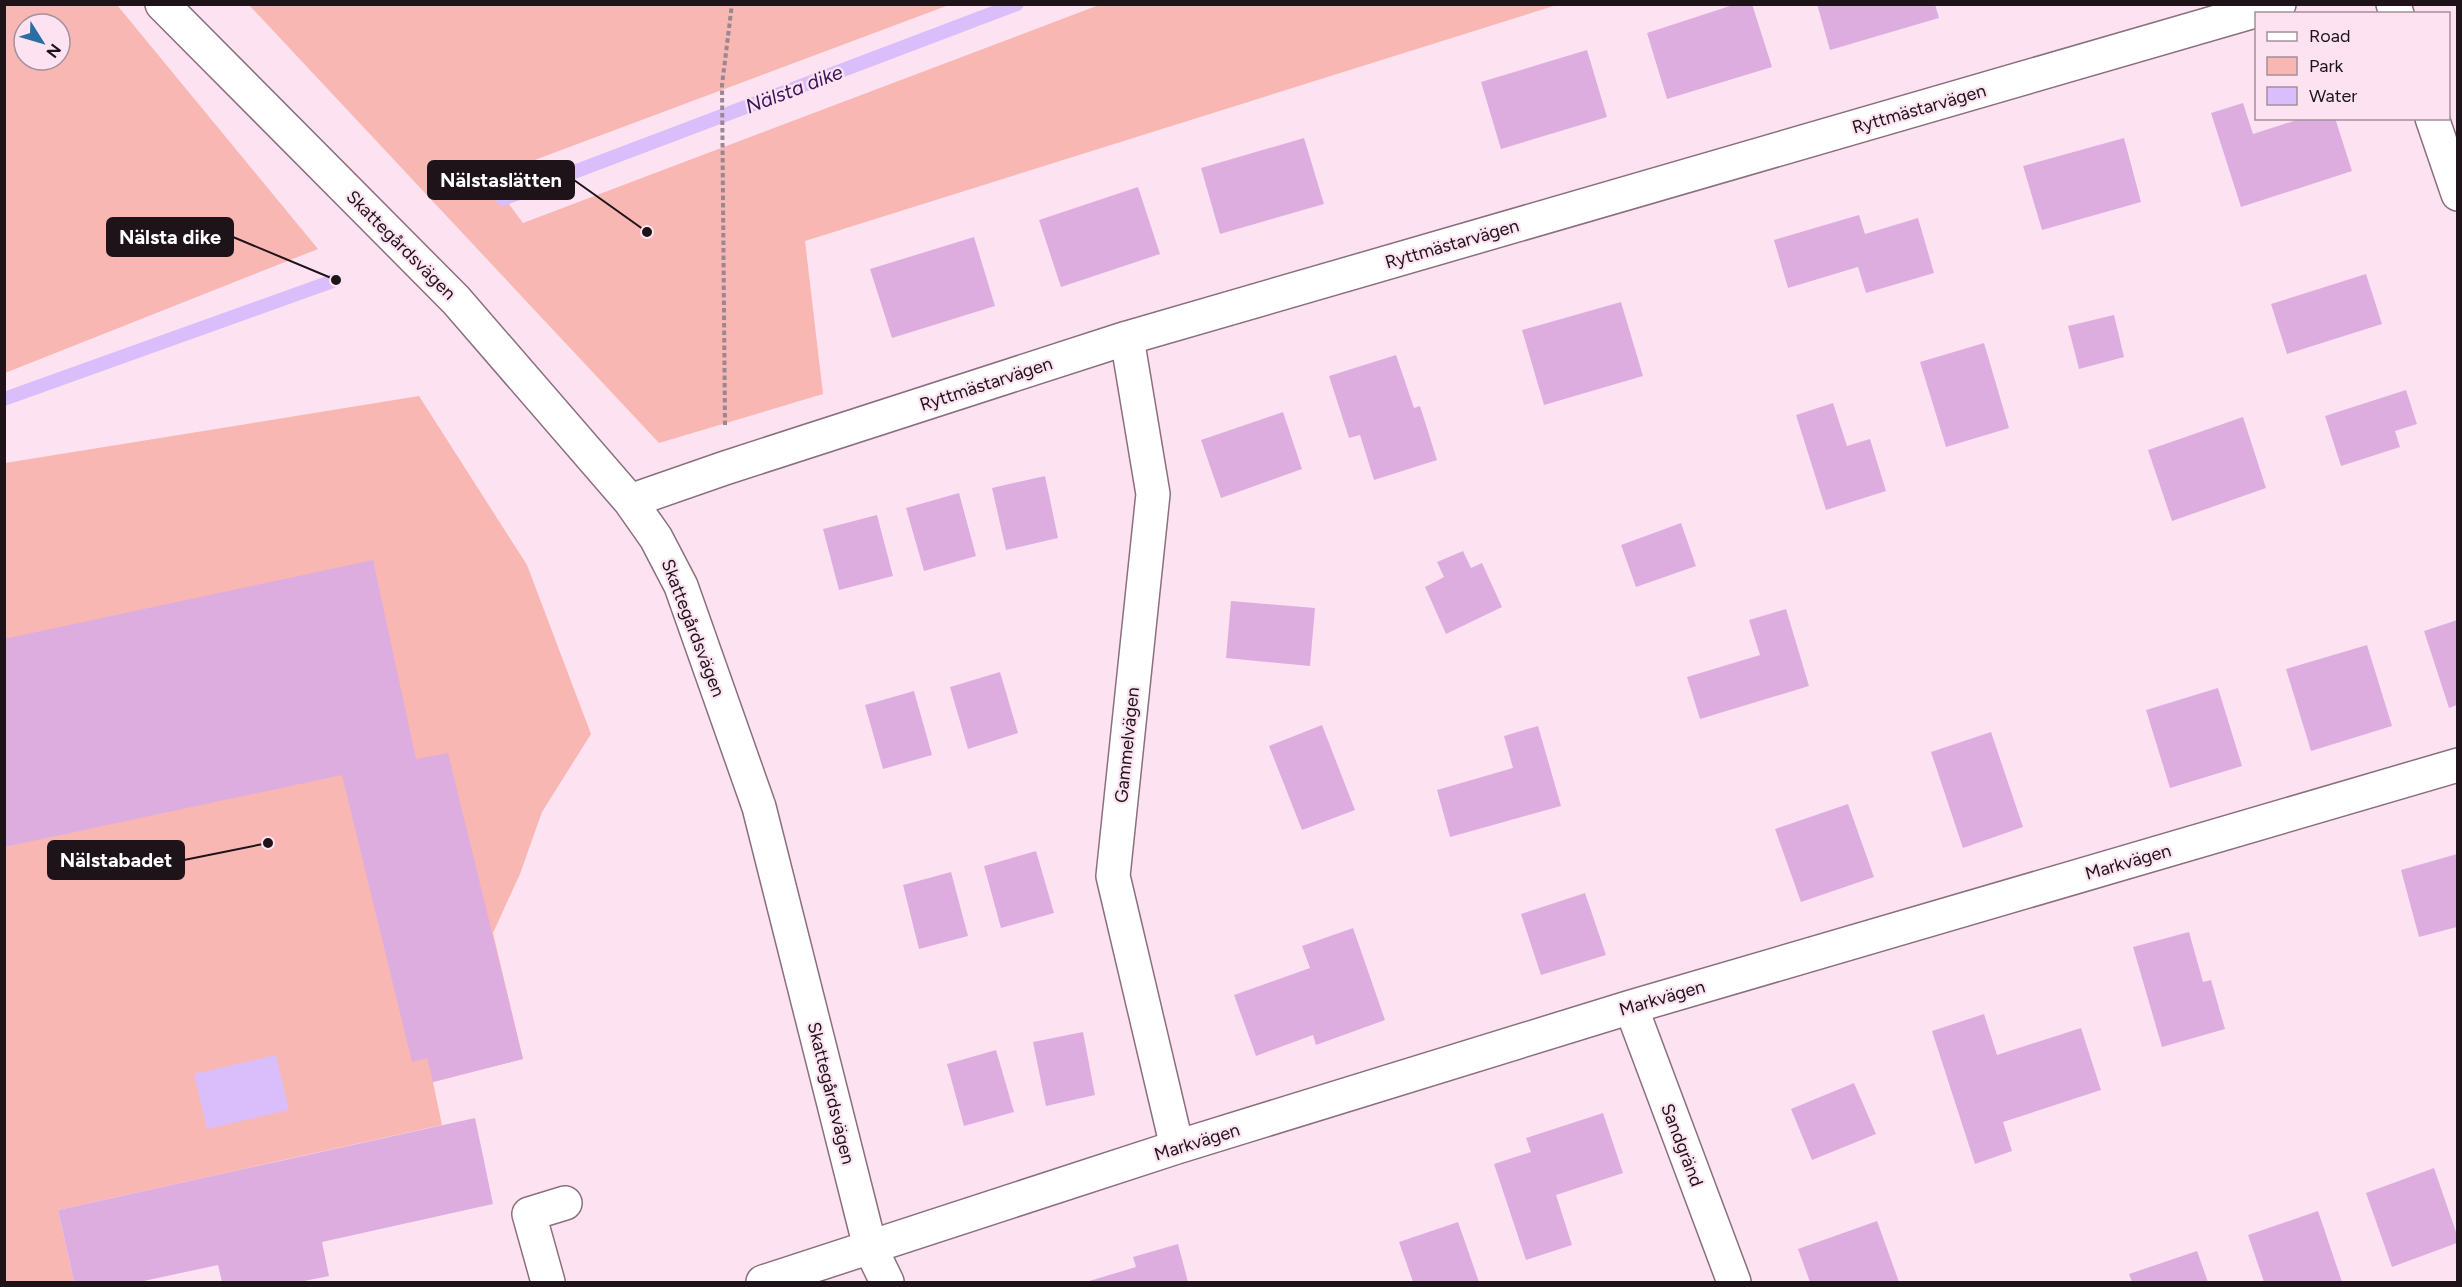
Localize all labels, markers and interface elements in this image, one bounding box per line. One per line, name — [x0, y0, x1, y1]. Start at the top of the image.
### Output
north arrow — [12, 12, 72, 72]
legend — [2255, 12, 2450, 120]
text: Road — [2309, 25, 2350, 47]
text: N — [42, 40, 65, 61]
text: Park — [2309, 55, 2344, 77]
water label: Nälsta dike — [742, 59, 846, 119]
street label: Ryttmästarvägen — [1850, 79, 1988, 139]
text: Water — [2309, 85, 2357, 107]
callout: Nälstaslätten — [428, 161, 574, 199]
text: Nälstaslätten — [440, 168, 562, 192]
street label: Skattegårdsvägen — [342, 186, 460, 304]
street label: Ryttmästarvägen — [1383, 214, 1521, 274]
callout: Nälsta dike — [107, 218, 233, 256]
text: Nälsta dike — [119, 225, 221, 249]
street label: Ryttmästarvägen — [917, 352, 1055, 416]
street label: Skattegårdsvägen — [657, 556, 729, 700]
street label: Gammelvägen — [1110, 686, 1144, 804]
street label: Markvägen — [2083, 839, 2173, 885]
callout: Nälstabadet — [48, 841, 184, 879]
text: Nälstabadet — [60, 848, 172, 872]
street label: Markvägen — [1617, 975, 1707, 1021]
street label: Skattegårdsvägen — [803, 1020, 859, 1166]
street label: Sandgränd — [1656, 1100, 1708, 1190]
street label: Markvägen — [1152, 1119, 1242, 1165]

